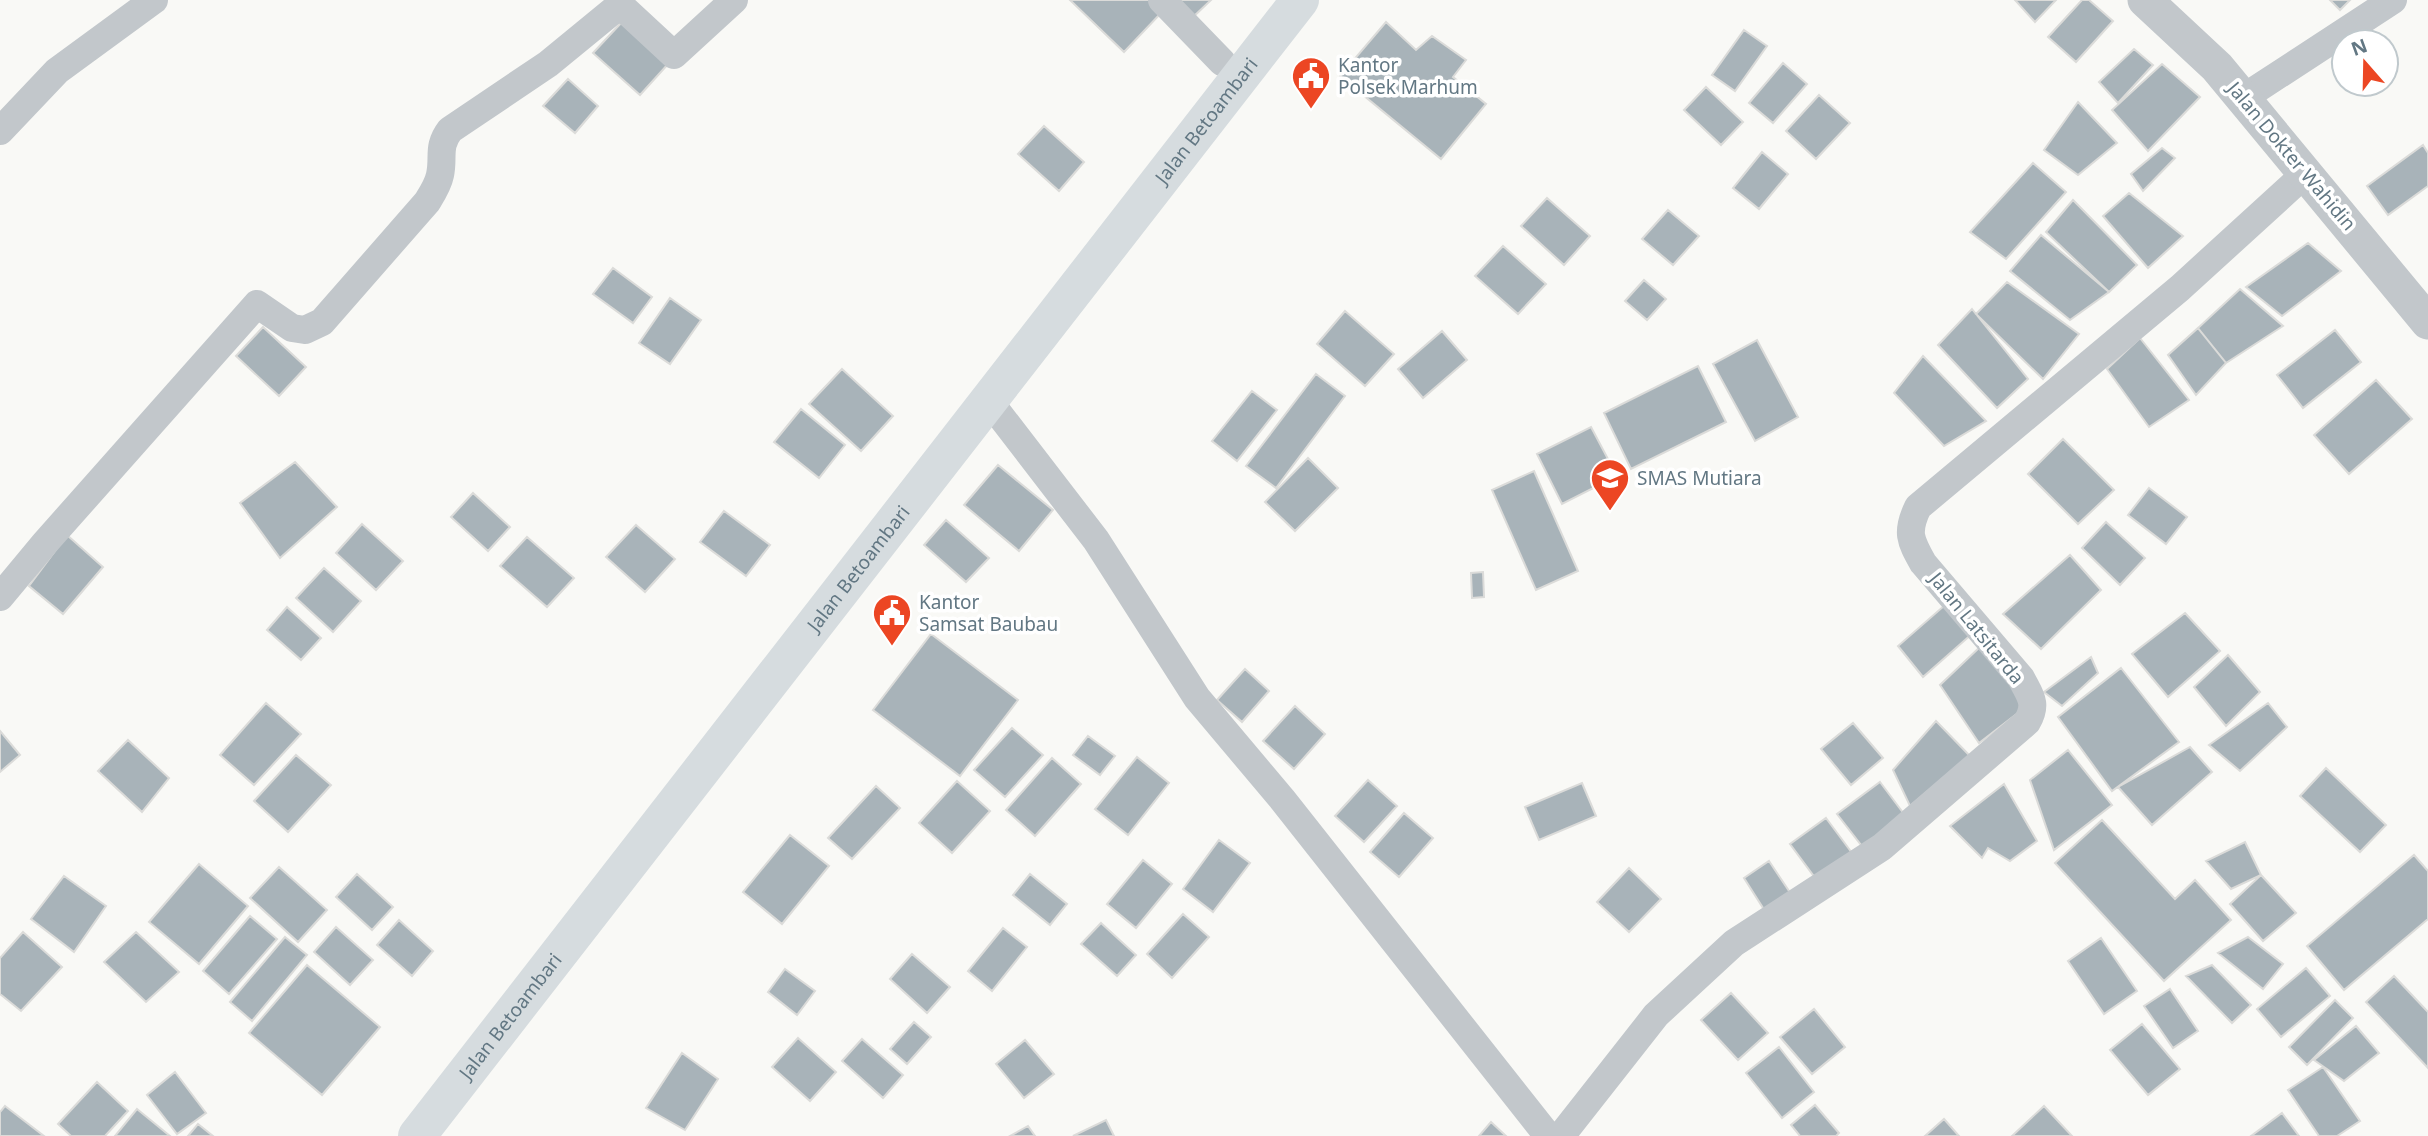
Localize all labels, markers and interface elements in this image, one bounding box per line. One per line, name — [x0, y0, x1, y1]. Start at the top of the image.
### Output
north arrow — [2330, 28, 2400, 98]
text: N — [2347, 32, 2371, 62]
street label: Jalan Betoambari — [1148, 52, 1263, 191]
place label: Kantor Polsek Marhum — [1338, 52, 1478, 100]
public building icon: Kantor Polsek Marhum — [1290, 55, 1332, 110]
street label: Jalan Dokter Wahidin — [2221, 75, 2362, 236]
school or university icon: SMAS Mutiara — [1589, 457, 1631, 512]
place label: SMAS Mutiara — [1637, 465, 1762, 491]
street label: Jalan Betoambari — [800, 500, 916, 638]
street label: Jalan Latsitarda — [1923, 565, 2030, 689]
place label: Kantor Samsat Baubau — [919, 589, 1058, 637]
public building icon: Kantor Samsat Baubau — [871, 592, 913, 647]
street label: Jalan Betoambari — [452, 948, 568, 1086]

